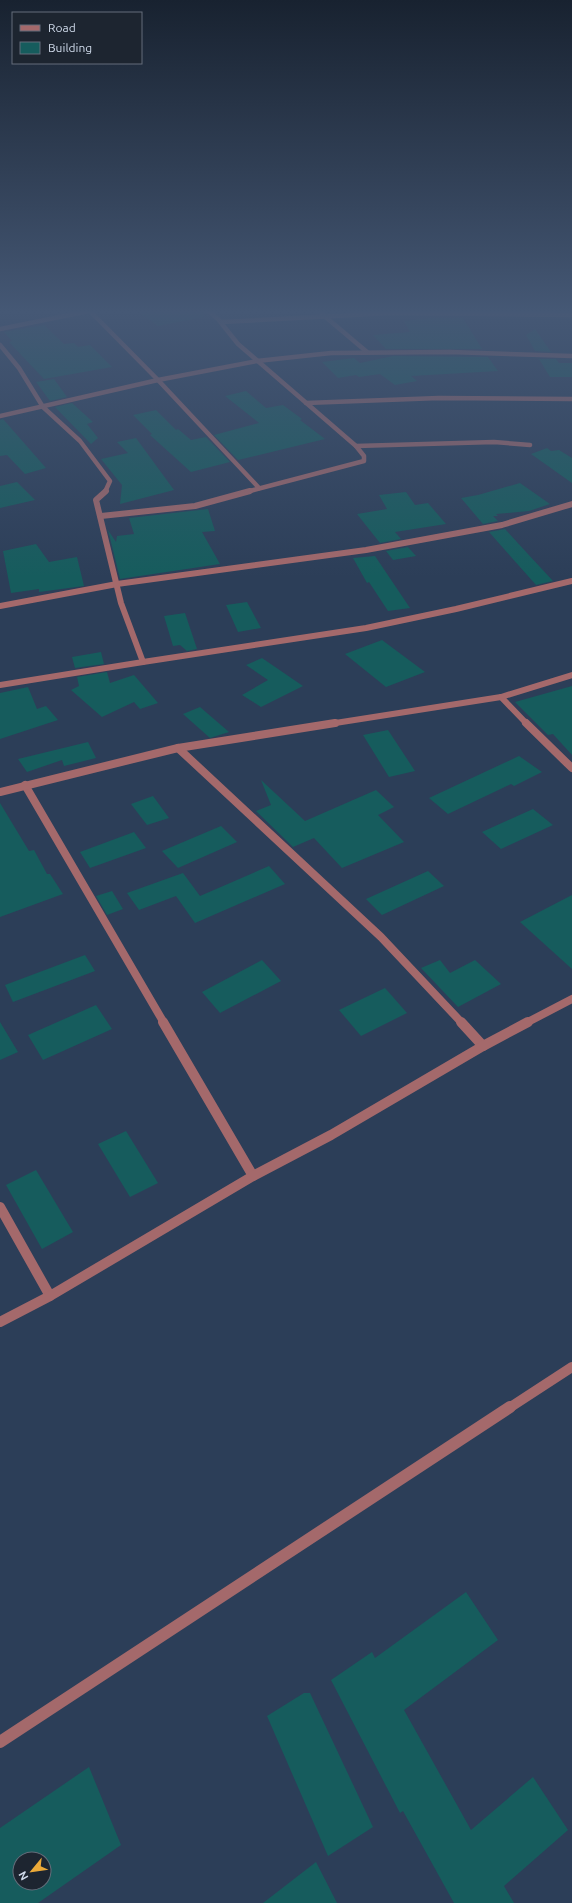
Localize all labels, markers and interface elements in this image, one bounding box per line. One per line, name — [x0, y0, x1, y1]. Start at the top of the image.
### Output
legend — [12, 12, 142, 64]
text: Road — [48, 21, 76, 34]
text: Building — [48, 41, 92, 54]
north arrow — [12, 1851, 52, 1891]
text: N — [16, 1869, 30, 1882]

